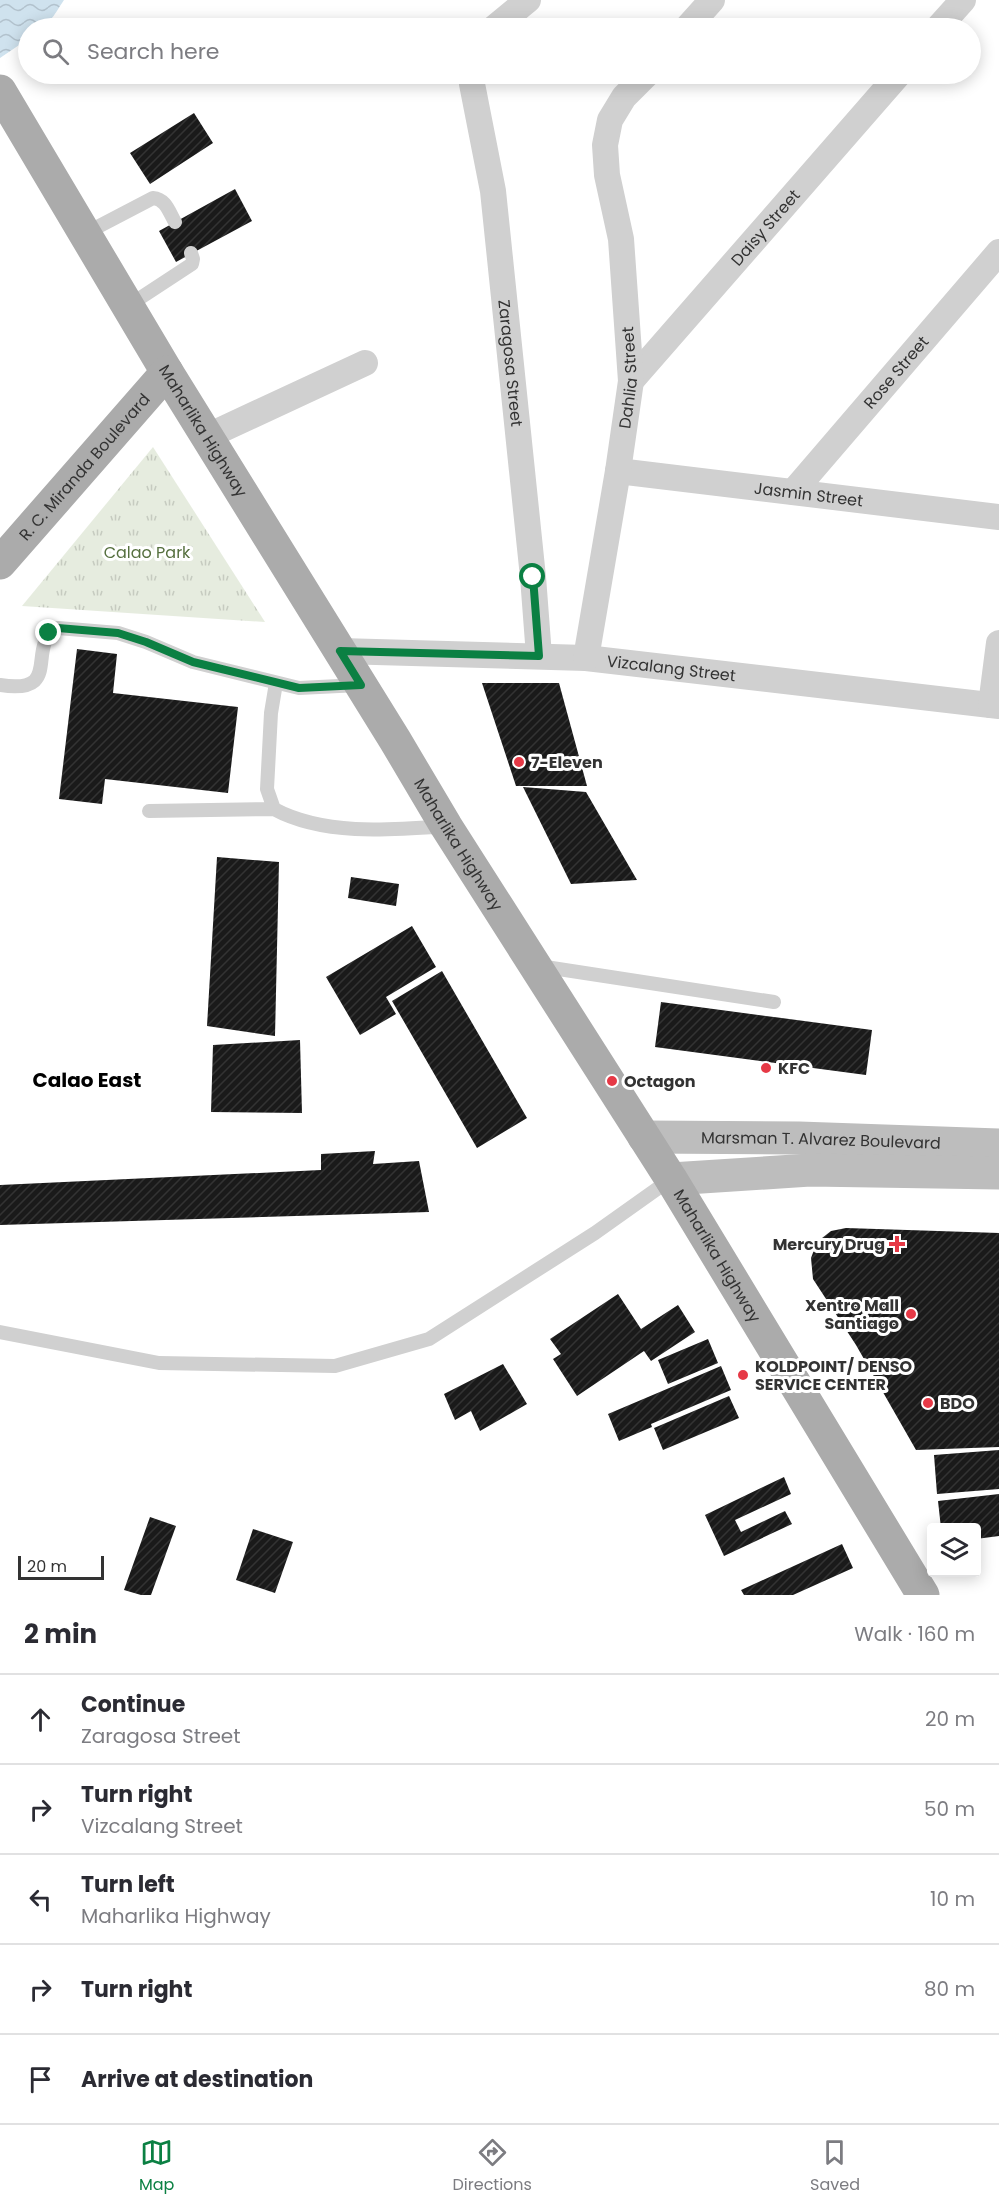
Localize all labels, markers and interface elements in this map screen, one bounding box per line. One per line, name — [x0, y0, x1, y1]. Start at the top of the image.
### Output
search box — [18, 18, 981, 84]
icon: search — [39, 35, 72, 68]
text: Search here — [87, 36, 220, 67]
street label: Daisy Street — [725, 184, 805, 271]
street label: Zaragosa Street — [493, 298, 529, 428]
street label: Dahlia Street — [613, 326, 643, 430]
street label: Rose Street — [858, 331, 934, 414]
street label: Maharlika Highway — [154, 360, 253, 501]
street label: R. C. Miranda Boulevard — [13, 388, 155, 545]
street label: Jasmin Street — [753, 476, 865, 512]
park label: Calao Park — [104, 541, 191, 564]
route start — [519, 563, 545, 589]
route end — [35, 619, 61, 645]
street label: Vizcalang Street — [606, 649, 737, 687]
place label: 7-Eleven — [531, 751, 603, 774]
marker: 7-Eleven — [512, 755, 526, 769]
street label: Maharlika Highway — [409, 774, 508, 915]
place label: KFC — [778, 1057, 810, 1080]
marker: KFC — [759, 1061, 773, 1075]
district label: Calao East — [33, 1066, 141, 1094]
place label: Octagon — [624, 1070, 695, 1093]
marker: Octagon — [605, 1074, 619, 1088]
street label: Marsman T. Alvarez Boulevard — [701, 1126, 941, 1154]
street label: Maharlika Highway — [668, 1185, 767, 1327]
place label: Mercury Drug — [773, 1233, 885, 1256]
marker: Mercury Drug — [890, 1237, 904, 1251]
place label: Xentro Mall Santiago — [805, 1294, 899, 1335]
marker: Xentro Mall Santiago — [904, 1307, 918, 1321]
place label: KOLDPOINT/ DENSO SERVICE CENTER — [755, 1355, 913, 1396]
marker: KOLDPOINT/ DENSO SERVICE CENTER — [736, 1368, 750, 1382]
place label: BDO — [940, 1392, 975, 1415]
marker: BDO — [921, 1396, 935, 1410]
map controls — [927, 1523, 981, 1577]
button: layers — [927, 1523, 981, 1577]
scale bar — [18, 1553, 104, 1580]
text: 20 m — [27, 1555, 67, 1578]
text: 2 min — [24, 1616, 97, 1652]
text: Walk · 160 m — [854, 1620, 975, 1648]
text: Continue — [81, 1689, 185, 1720]
icon: ahead — [24, 1703, 57, 1736]
text: 20 m — [925, 1705, 975, 1733]
text: Zaragosa Street — [81, 1722, 241, 1750]
text: Turn right — [81, 1779, 192, 1810]
icon: right — [24, 1793, 57, 1826]
text: 50 m — [924, 1795, 975, 1823]
text: Vizcalang Street — [81, 1812, 243, 1840]
text: Turn left — [81, 1869, 175, 1900]
icon: left — [24, 1883, 57, 1916]
text: 10 m — [930, 1885, 975, 1913]
text: Maharlika Highway — [81, 1902, 271, 1930]
icon: right — [24, 1973, 57, 2006]
text: Turn right — [81, 1974, 192, 2005]
text: 80 m — [924, 1975, 975, 2003]
icon: arrive — [24, 2063, 57, 2096]
text: Arrive at destination — [81, 2064, 313, 2095]
tab: Map — [139, 2136, 174, 2197]
tab: Directions — [453, 2136, 532, 2197]
tab: Saved — [810, 2136, 860, 2197]

